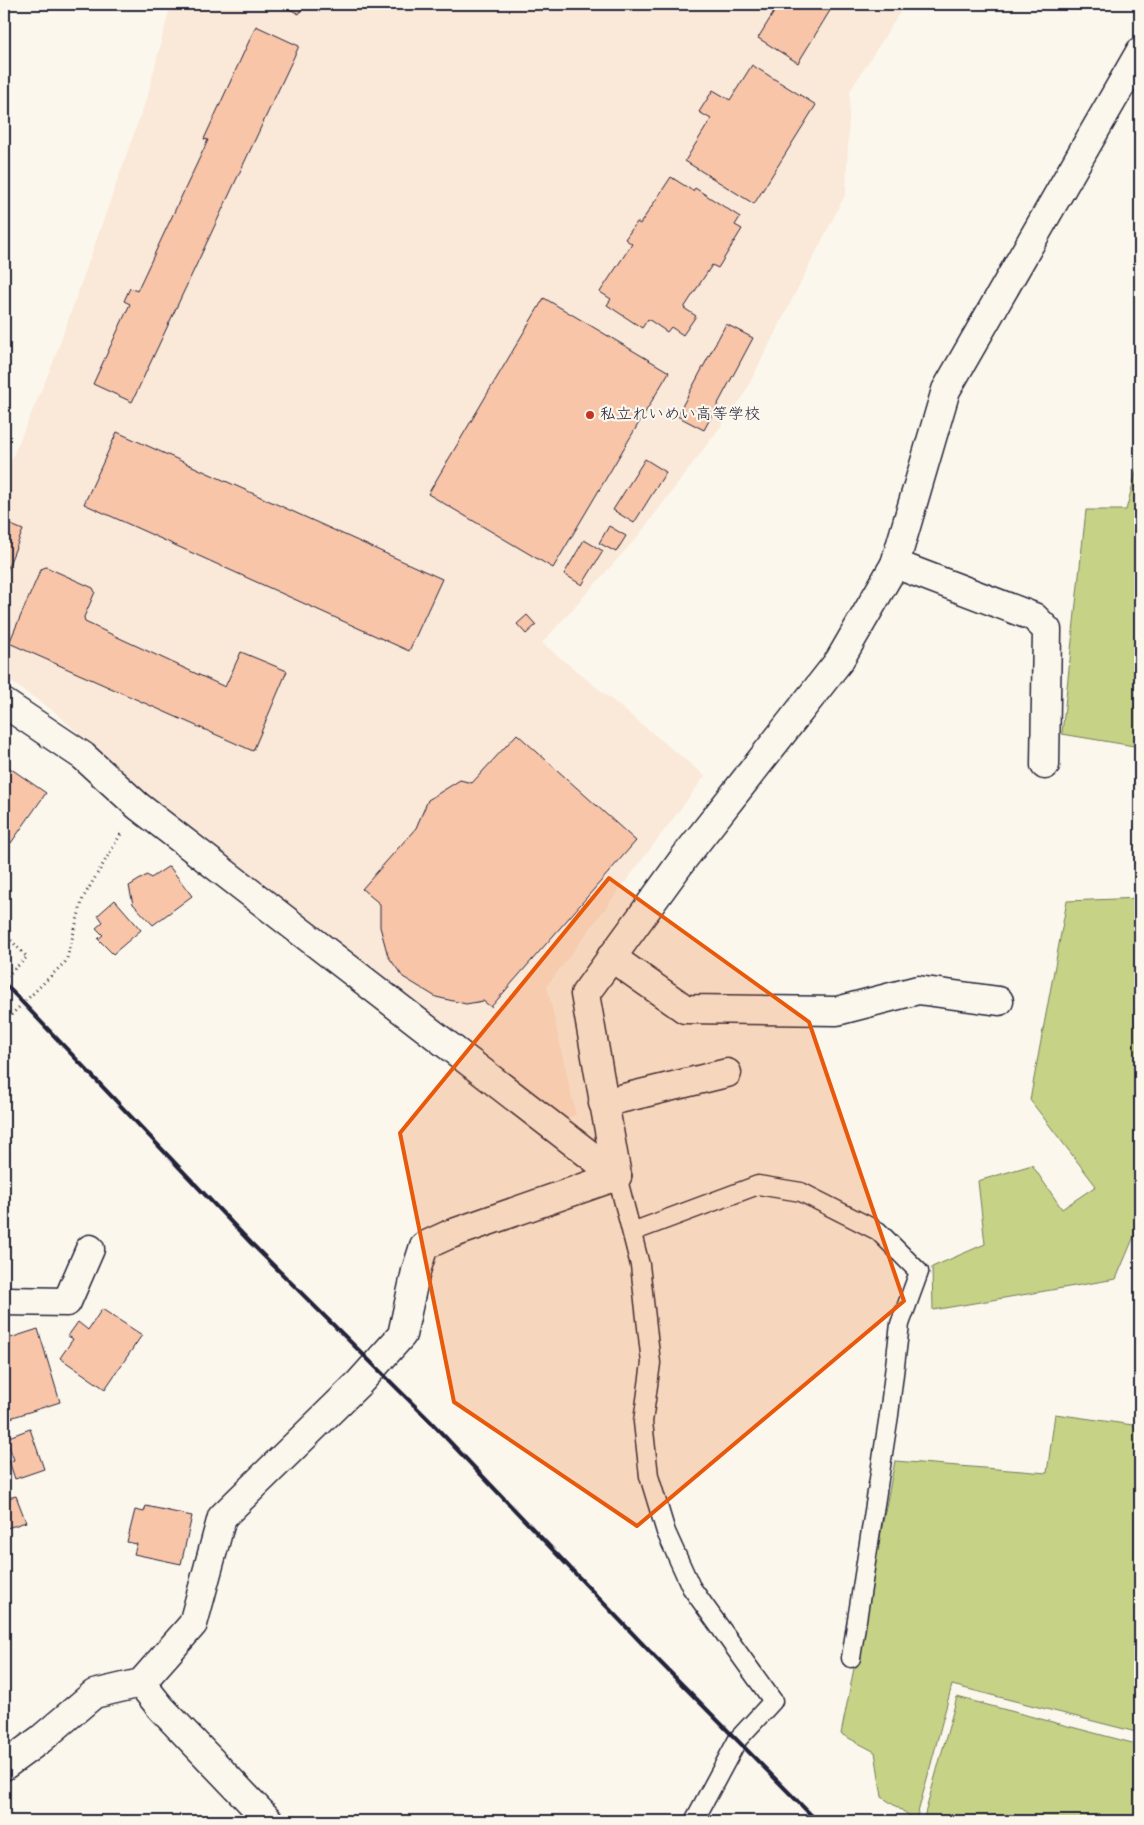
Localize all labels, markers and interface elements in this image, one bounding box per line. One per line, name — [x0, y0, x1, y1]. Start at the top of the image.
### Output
place label: 私立れいめい高等学校 — [600, 403, 760, 427]
marker: 私立れいめい高等学校 — [584, 409, 596, 421]

